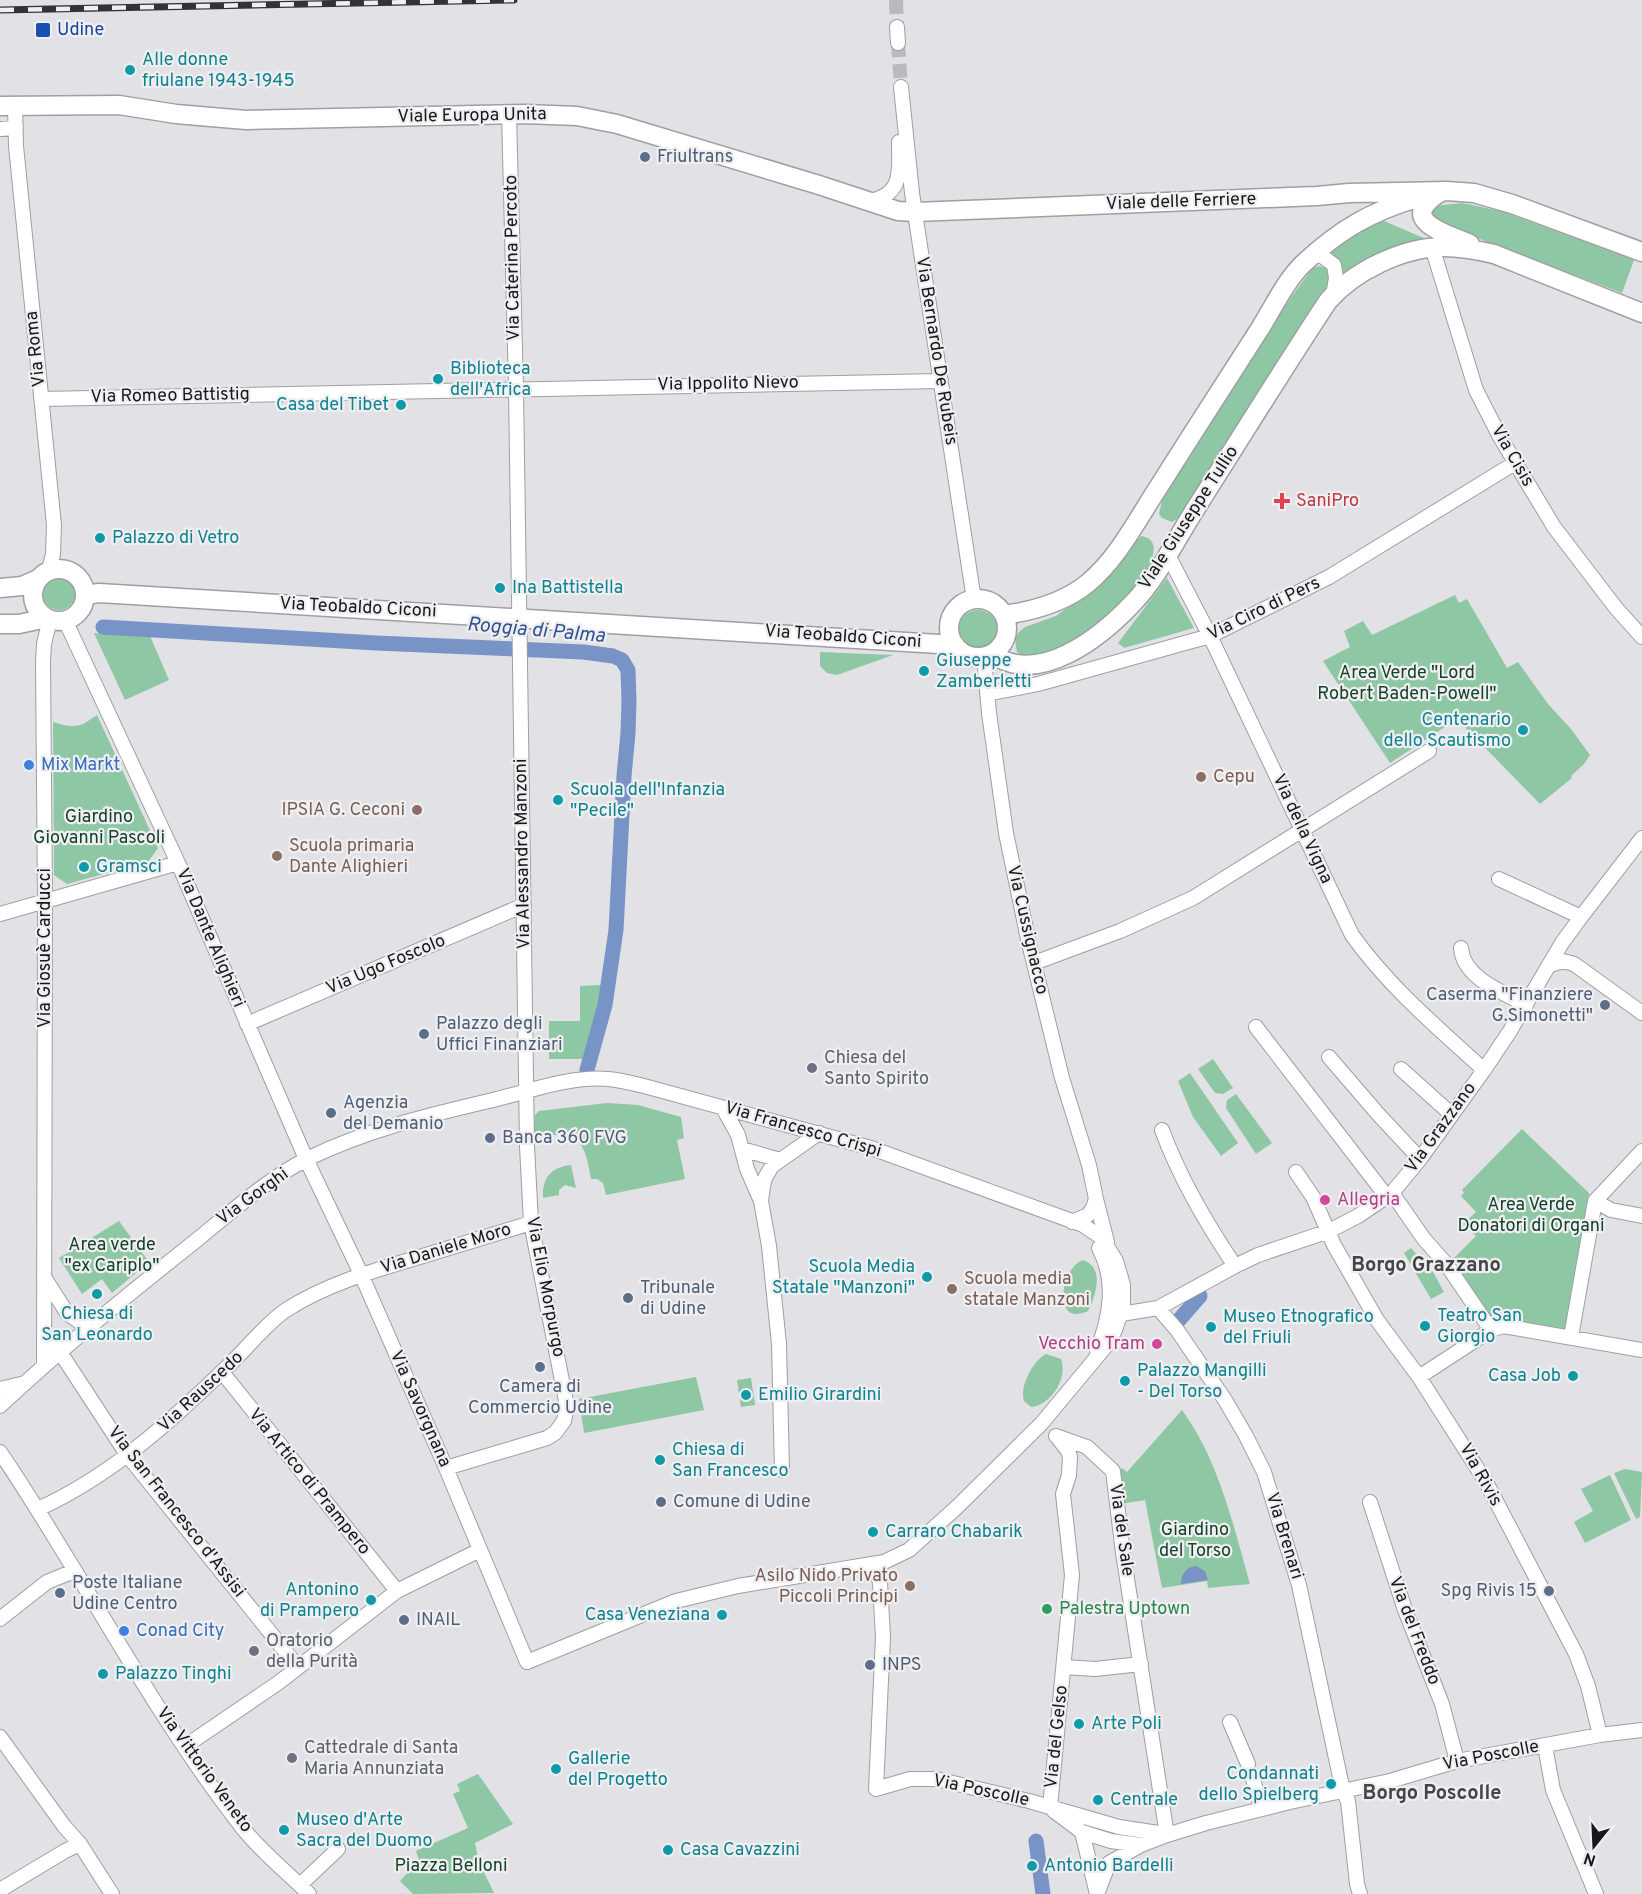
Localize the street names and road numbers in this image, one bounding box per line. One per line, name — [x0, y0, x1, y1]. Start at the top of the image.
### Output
street label: Viale Europa Unita — [397, 103, 547, 129]
street label: Via Caterina Percoto — [500, 175, 526, 341]
street label: Viale delle Ferriere — [1105, 188, 1257, 216]
street label: Via Bernardo De Rubeis — [910, 255, 962, 447]
street label: Via Roma — [21, 310, 51, 388]
street label: Via Ippolito Nievo — [657, 371, 799, 397]
street label: Via Romeo Battistig — [90, 383, 250, 409]
street label: Via Cisis — [1485, 421, 1539, 491]
street label: Viale Giuseppe Tullio — [1134, 442, 1244, 594]
street label: Via Ciro di Pers — [1204, 572, 1324, 646]
street label: Via Teobaldo Ciconi — [279, 592, 437, 624]
street label: Via Teobaldo Ciconi — [764, 620, 922, 654]
street label: Via Alessandro Manzoni — [510, 758, 536, 950]
street label: Via della Vigna — [1267, 770, 1337, 888]
street label: Via Cussignacco — [1001, 863, 1053, 997]
street label: Via Dante Alighieri — [170, 865, 250, 1011]
street label: Via Giosuè Carducci — [34, 868, 57, 1028]
street label: Via Ugo Foscolo — [323, 930, 449, 1000]
street label: Via Grazzano — [1400, 1078, 1482, 1178]
street label: Via Francesco Crispi — [722, 1097, 884, 1163]
street label: Via Gorghi — [212, 1163, 294, 1231]
street label: Via Elio Morpurgo — [520, 1215, 570, 1359]
street label: Via Daniele Moro — [378, 1218, 514, 1280]
street label: Via Rauscedo — [153, 1346, 249, 1438]
street label: Via Savorgnana — [384, 1347, 456, 1471]
street label: Via Artico di Prampero — [243, 1404, 375, 1560]
street label: Via San Francesco d'Assisi — [102, 1422, 250, 1602]
street label: Via Rivis — [1453, 1439, 1507, 1511]
street label: Via del Sale — [1103, 1482, 1139, 1578]
street label: Via Brenari — [1260, 1490, 1308, 1582]
street label: Via del Freddo — [1383, 1573, 1445, 1689]
street label: Via del Gelso — [1040, 1684, 1074, 1790]
street label: Via Vittorio Veneto — [151, 1702, 257, 1838]
street label: Via Poscolle — [1441, 1735, 1541, 1777]
street label: Via Poscolle — [931, 1770, 1031, 1812]

